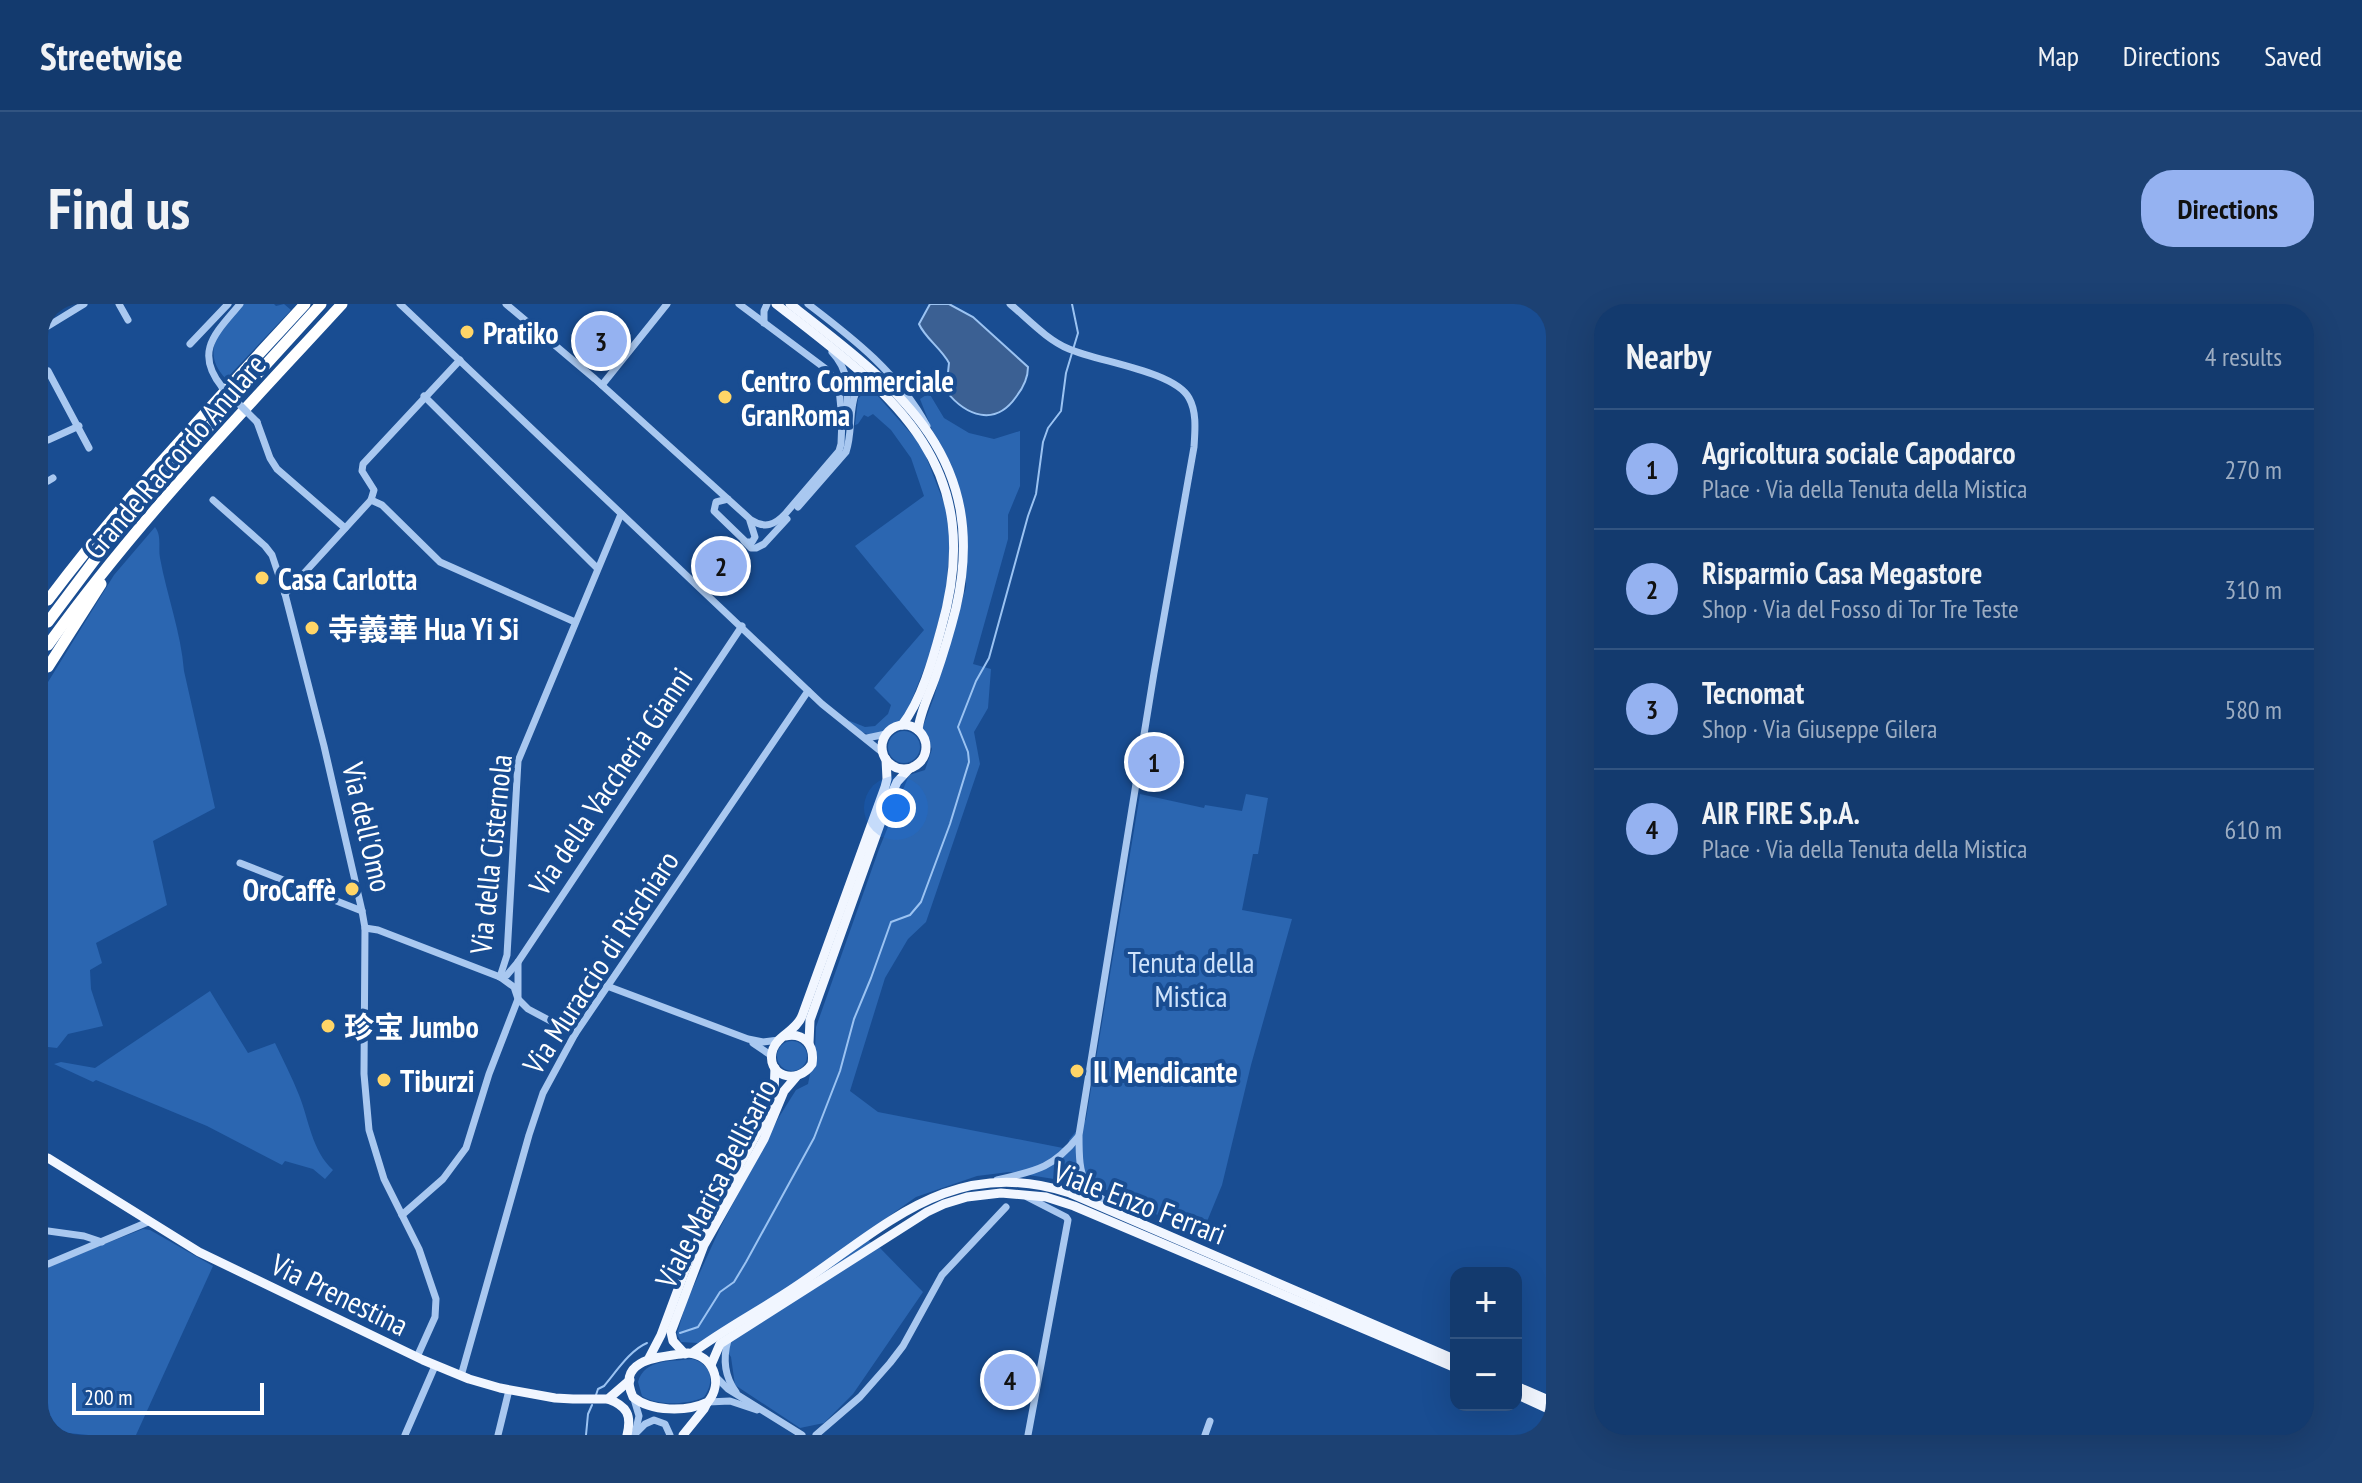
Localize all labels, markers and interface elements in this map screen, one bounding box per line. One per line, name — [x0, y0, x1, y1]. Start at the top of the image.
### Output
text: Streetwise — [40, 31, 183, 80]
text: Map — [2038, 37, 2079, 74]
text: Directions — [2123, 37, 2220, 74]
text: Saved — [2264, 37, 2322, 74]
button: Directions — [2141, 170, 2314, 247]
text: Find us — [48, 172, 190, 244]
pin: 3 — [575, 311, 627, 371]
place label: Pratiko — [483, 313, 559, 352]
marker: Pratiko — [458, 323, 476, 341]
text: Nearby — [1626, 334, 1711, 378]
text: 4 results — [2205, 340, 2282, 373]
street label: Grande Raccordo Anulare — [74, 345, 274, 567]
place label: Centro Commerciale GranRoma — [741, 361, 954, 434]
marker: Centro Commerciale GranRoma — [716, 388, 734, 406]
text: Agricoltura sociale Capodarco — [1702, 433, 2016, 472]
text: 1 — [1646, 453, 1658, 486]
text: 270 m — [2224, 453, 2282, 486]
text: Place · Via della Tenuta della Mistica — [1702, 472, 2028, 505]
pin: 2 — [695, 536, 747, 596]
text: Risparmio Casa Megastore — [1702, 553, 1982, 592]
place label: Casa Carlotta — [278, 559, 418, 598]
marker: Casa Carlotta — [253, 569, 271, 587]
text: 2 — [1646, 573, 1658, 606]
text: 310 m — [2224, 573, 2282, 606]
text: Shop · Via del Fosso di Tor Tre Teste — [1702, 592, 2019, 625]
place label: 寺義華 Hua Yi Si — [328, 609, 519, 648]
marker: 寺義華 Hua Yi Si — [303, 619, 321, 637]
street label: Via della Vaccheria Gianni — [519, 660, 701, 903]
text: Tecnomat — [1702, 673, 1804, 712]
text: 3 — [1646, 693, 1658, 726]
text: 580 m — [2224, 693, 2282, 726]
text: Shop · Via Giuseppe Gilera — [1702, 712, 1938, 745]
pin: 1 — [1128, 732, 1180, 792]
street label: Via della Cisternola — [460, 752, 520, 957]
street label: Via dell'Omo — [334, 758, 402, 895]
your location — [876, 788, 916, 828]
text: AIR FIRE S.p.A. — [1702, 793, 1860, 832]
text: 4 — [1646, 813, 1658, 846]
text: 610 m — [2224, 813, 2282, 846]
text: Place · Via della Tenuta della Mistica — [1702, 832, 2028, 865]
street label: Via Muraccio di Rischiaro — [513, 843, 687, 1082]
place label: OroCaffè — [243, 870, 336, 909]
marker: OroCaffè — [343, 880, 361, 898]
park label: Tenuta della Mistica — [1128, 942, 1254, 1015]
place label: 珍宝 Jumbo — [344, 1007, 479, 1046]
marker: 珍宝 Jumbo — [319, 1017, 337, 1035]
place label: Il Mendicante — [1093, 1052, 1238, 1091]
place label: Tiburzi — [400, 1061, 475, 1100]
marker: Il Mendicante — [1068, 1062, 1086, 1080]
marker: Tiburzi — [375, 1071, 393, 1089]
street label: Viale Marisa Bellisario — [645, 1072, 784, 1295]
street label: Viale Enzo Ferrari — [1047, 1151, 1232, 1253]
street label: Via Prenestina — [264, 1244, 415, 1344]
map controls — [1450, 1267, 1522, 1411]
button: + — [1450, 1267, 1522, 1339]
button: − — [1450, 1339, 1522, 1411]
pin: 4 — [984, 1350, 1036, 1410]
scale bar — [72, 1379, 264, 1415]
text: 200 m — [84, 1383, 133, 1411]

